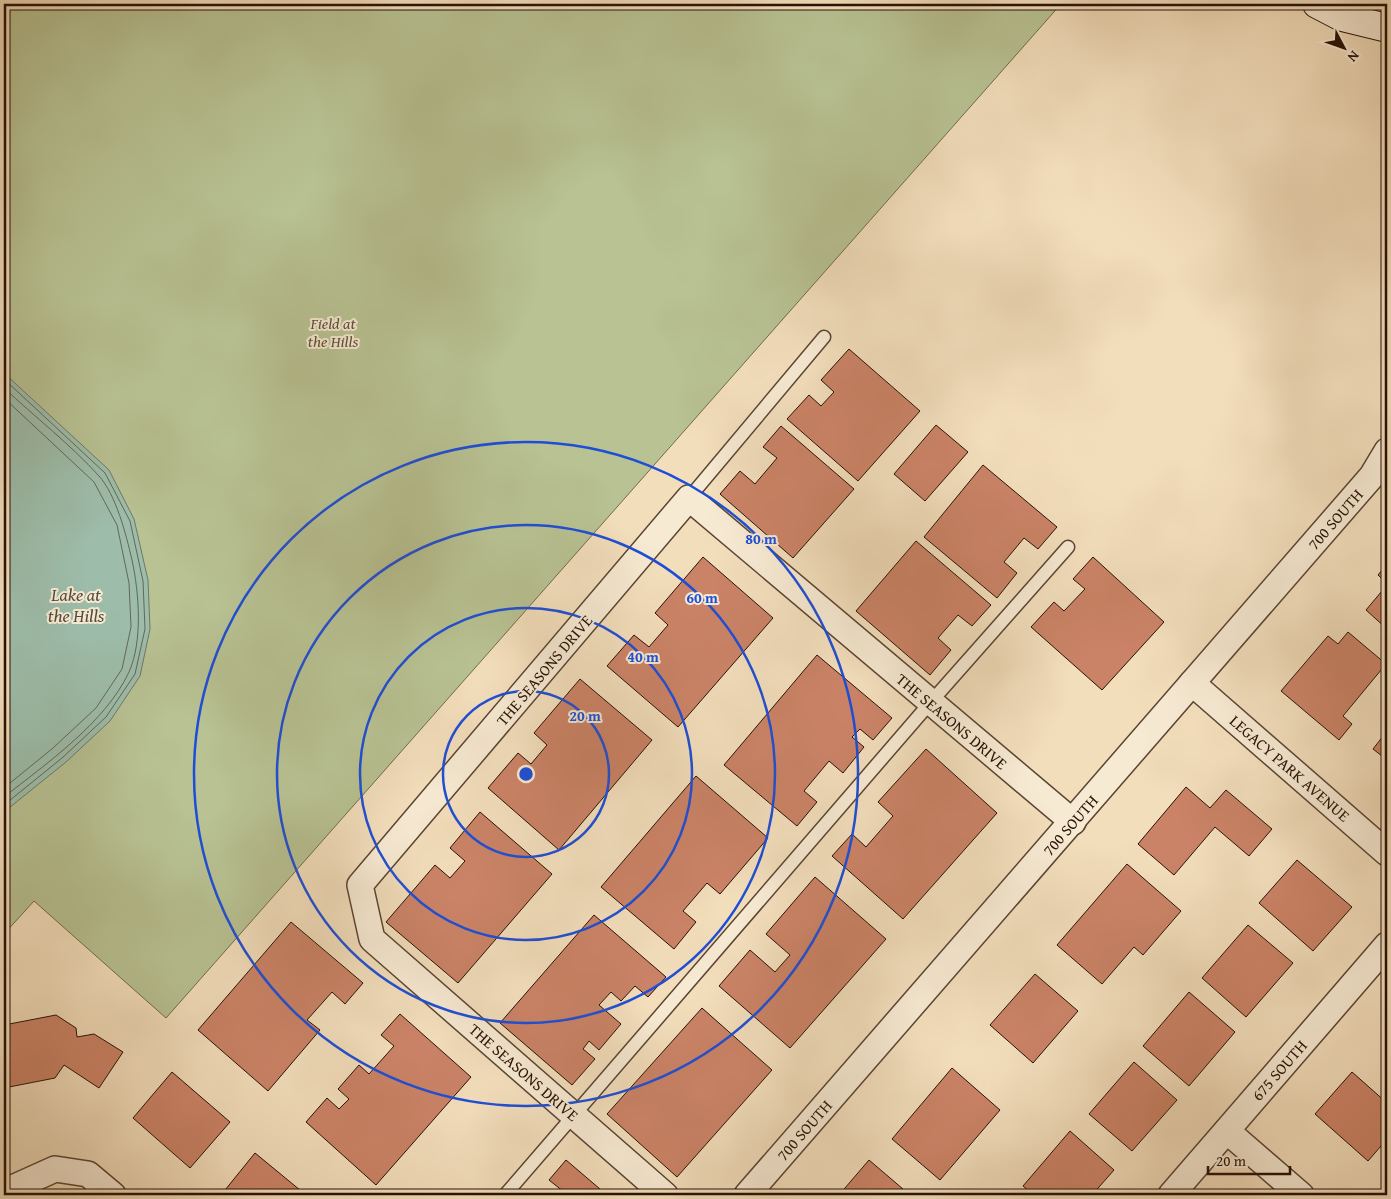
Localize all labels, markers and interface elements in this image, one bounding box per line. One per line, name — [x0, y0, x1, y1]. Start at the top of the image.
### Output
north arrow — [1318, 22, 1368, 72]
text: N — [1343, 46, 1364, 67]
park label: Field at the Hills — [308, 311, 358, 353]
street label: 700 SOUTH — [1302, 483, 1369, 555]
text: 80 m — [745, 528, 777, 549]
water label: Lake at the Hills — [48, 581, 105, 629]
text: 60 m — [686, 587, 718, 608]
street label: THE SEASONS DRIVE — [490, 609, 598, 731]
text: 40 m — [627, 646, 659, 667]
street label: THE SEASONS DRIVE — [891, 667, 1013, 775]
text: 20 m — [569, 705, 601, 726]
street label: LEGACY PARK AVENUE — [1225, 709, 1355, 827]
centre of rings — [517, 765, 535, 783]
street label: 700 SOUTH — [1037, 789, 1104, 861]
street label: THE SEASONS DRIVE — [464, 1017, 584, 1127]
street label: 675 SOUTH — [1246, 1034, 1313, 1106]
street label: 700 SOUTH — [771, 1094, 838, 1166]
scale bar — [1208, 1144, 1291, 1176]
text: 20 m — [1216, 1150, 1247, 1171]

